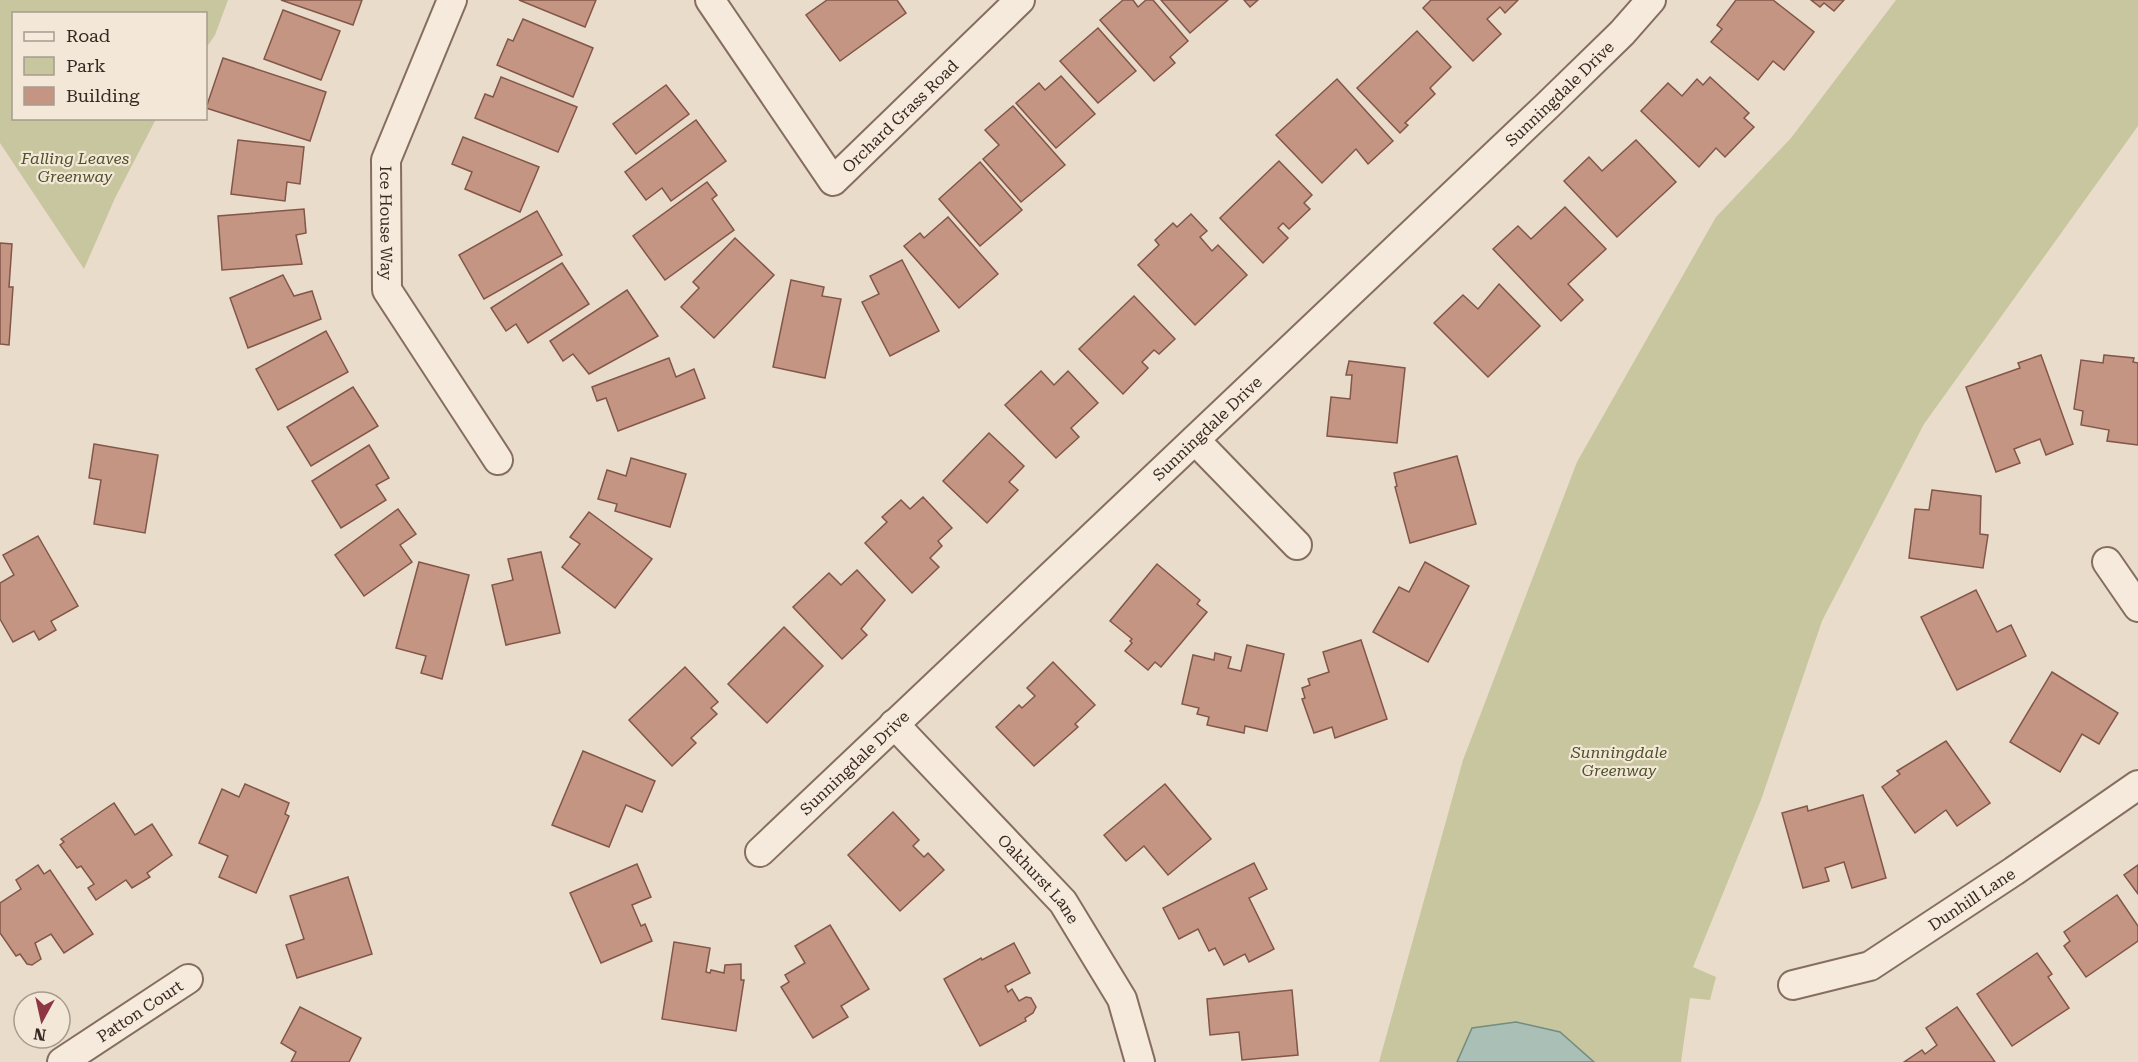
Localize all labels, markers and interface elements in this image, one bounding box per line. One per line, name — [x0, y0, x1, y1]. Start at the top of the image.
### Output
legend — [12, 12, 207, 120]
text: Road — [66, 25, 111, 46]
street label: Sunningdale Drive — [1501, 37, 1618, 150]
text: Park — [66, 55, 106, 76]
street label: Orchard Grass Road — [838, 56, 962, 177]
text: Building — [66, 85, 140, 106]
park label: Falling Leaves Greenway — [20, 149, 129, 186]
street label: Ice House Way — [377, 166, 396, 281]
street label: Sunningdale Drive — [1149, 372, 1266, 484]
street label: Sunningdale Drive — [796, 706, 913, 819]
park label: Sunningdale Greenway — [1570, 743, 1667, 780]
street label: Oakhurst Lane — [994, 830, 1083, 927]
street label: Dunhill Lane — [1925, 863, 2019, 934]
street label: Patton Court — [93, 976, 186, 1046]
north arrow — [12, 990, 72, 1050]
text: N — [33, 1024, 47, 1045]

